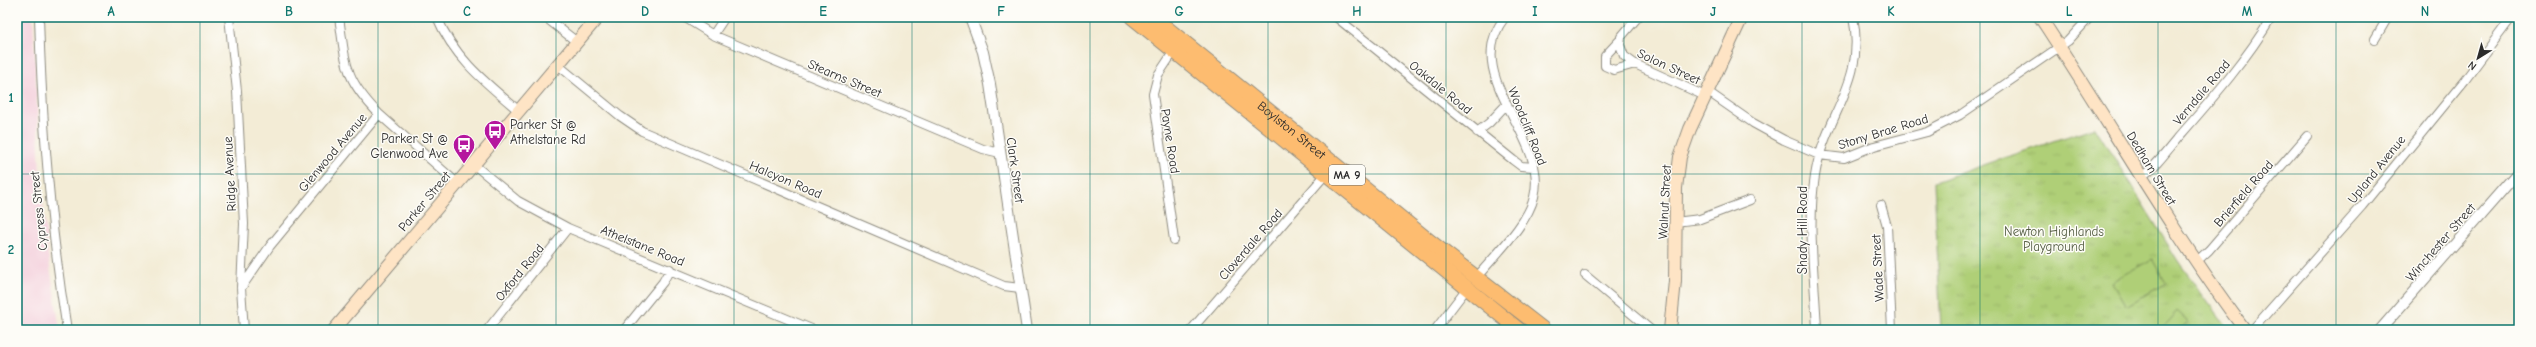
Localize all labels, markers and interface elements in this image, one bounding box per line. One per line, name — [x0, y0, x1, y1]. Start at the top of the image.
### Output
text: A — [107, 4, 115, 19]
text: B — [285, 4, 293, 19]
text: C — [463, 4, 471, 19]
text: D — [641, 4, 649, 19]
text: E — [819, 4, 827, 19]
text: F — [997, 4, 1005, 19]
text: G — [1174, 4, 1184, 19]
text: H — [1352, 4, 1362, 19]
text: I — [1532, 4, 1538, 19]
text: J — [1710, 4, 1716, 19]
text: K — [1887, 4, 1895, 19]
text: L — [2066, 4, 2073, 19]
text: M — [2242, 4, 2253, 19]
text: N — [2421, 4, 2429, 19]
north arrow — [2458, 38, 2498, 78]
street label: Solon Street — [1635, 45, 1704, 88]
street label: Stearns Street — [806, 56, 885, 101]
street label: Verndale Road — [2170, 57, 2233, 128]
street label: Oakdale Road — [1406, 58, 1475, 117]
text: N — [2466, 58, 2479, 73]
street label: Woodcliff Road — [1505, 85, 1550, 168]
text: 1 — [8, 90, 14, 105]
street label: Boylston Street — [1255, 98, 1330, 163]
street label: Payne Road — [1158, 108, 1183, 175]
street label: Glenwood Avenue — [295, 110, 370, 195]
street label: Stony Brae Road — [1836, 111, 1930, 152]
place label: Parker St @ Athelstane Rd — [510, 117, 586, 147]
bus stop icon: Parker St @ Athelstane Rd — [482, 118, 508, 151]
street label: Dedham Street — [2124, 129, 2180, 209]
place label: Parker St @ Glenwood Ave — [370, 131, 448, 161]
bus stop icon: Parker St @ Glenwood Ave — [451, 132, 477, 165]
street label: Upland Avenue — [2344, 132, 2409, 206]
street label: Ridge Avenue — [220, 136, 239, 212]
street label: Clark Street — [1003, 136, 1028, 205]
street label: Halcyon Road — [747, 157, 824, 201]
street label: Brierfield Road — [2210, 157, 2276, 230]
street label: Walnut Street — [1655, 163, 1674, 240]
road number: MA 9 — [1329, 165, 1365, 185]
street label: Parker Street — [395, 167, 454, 234]
street label: Cypress Street — [27, 169, 50, 251]
street label: Shady Hill Road — [1795, 186, 1810, 274]
street label: Winchester Street — [2402, 199, 2479, 284]
street label: Cloverdale Road — [1215, 206, 1285, 283]
street label: Athelstane Road — [599, 222, 687, 269]
park label: Newton Highlands Playground — [2004, 224, 2104, 254]
street label: Wade Street — [1868, 233, 1887, 302]
street label: Oxford Road — [492, 241, 547, 304]
text: 2 — [8, 242, 14, 257]

